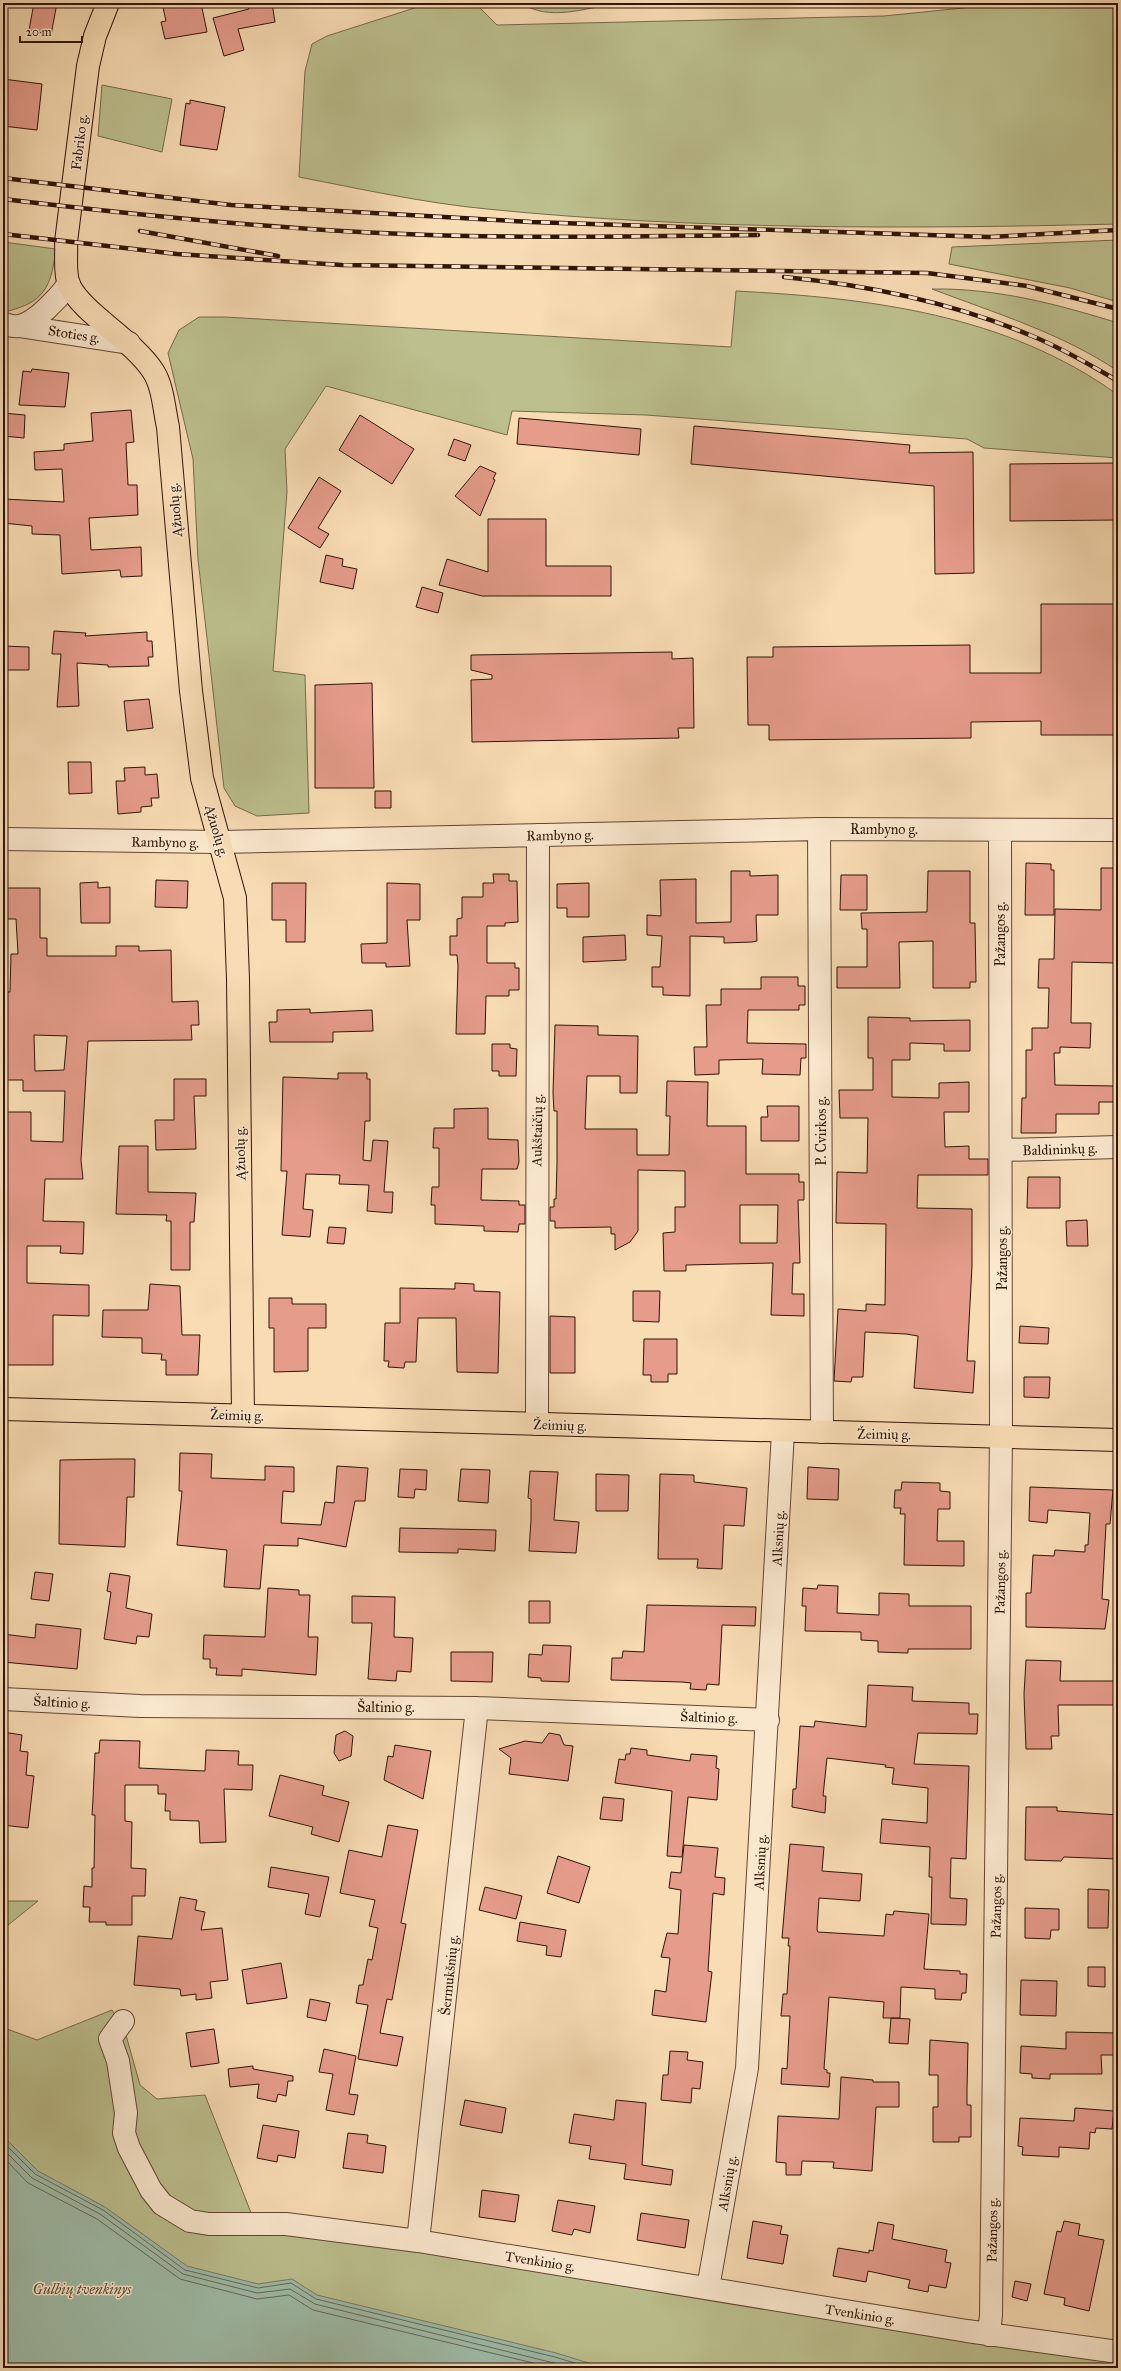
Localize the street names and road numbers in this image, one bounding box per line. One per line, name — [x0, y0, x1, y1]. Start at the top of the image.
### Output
street label: Fabriko g. — [68, 113, 91, 171]
street label: Stoties g. — [47, 322, 101, 347]
street label: Ąžuolų g. — [165, 482, 186, 539]
street label: Ąžuolų g. — [201, 802, 232, 860]
street label: Rambyno g. — [850, 821, 918, 838]
street label: Rambyno g. — [526, 826, 594, 845]
street label: Rambyno g. — [131, 833, 199, 852]
street label: Pažangos g. — [992, 901, 1009, 966]
street label: Aukštaičių g. — [528, 1093, 547, 1167]
street label: P. Cvirkos g. — [813, 1096, 830, 1166]
street label: Ąžuolų g. — [232, 1126, 249, 1181]
street label: Baldininkų g. — [1022, 1140, 1098, 1159]
street label: Pažangos g. — [994, 1225, 1011, 1290]
street label: Žeimių g. — [210, 1404, 264, 1425]
street label: Žeimių g. — [533, 1414, 587, 1435]
street label: Žeimių g. — [857, 1424, 911, 1443]
street label: Alksnių g. — [768, 1510, 788, 1567]
street label: Pažangos g. — [991, 1549, 1010, 1615]
street label: Šaltinio g. — [33, 1691, 91, 1712]
street label: Šaltinio g. — [357, 1697, 415, 1716]
street label: Šaltinio g. — [680, 1706, 738, 1727]
street label: Alksnių g. — [750, 1834, 770, 1891]
street label: Pažangos g. — [987, 1873, 1006, 1939]
street label: Šermukšnių g. — [435, 1934, 462, 2016]
street label: Alksnių g. — [714, 2154, 741, 2213]
street label: Pažangos g. — [983, 2197, 1002, 2263]
street label: Tvenkinio g. — [504, 2248, 576, 2275]
street label: Tvenkinio g. — [824, 2301, 896, 2328]

